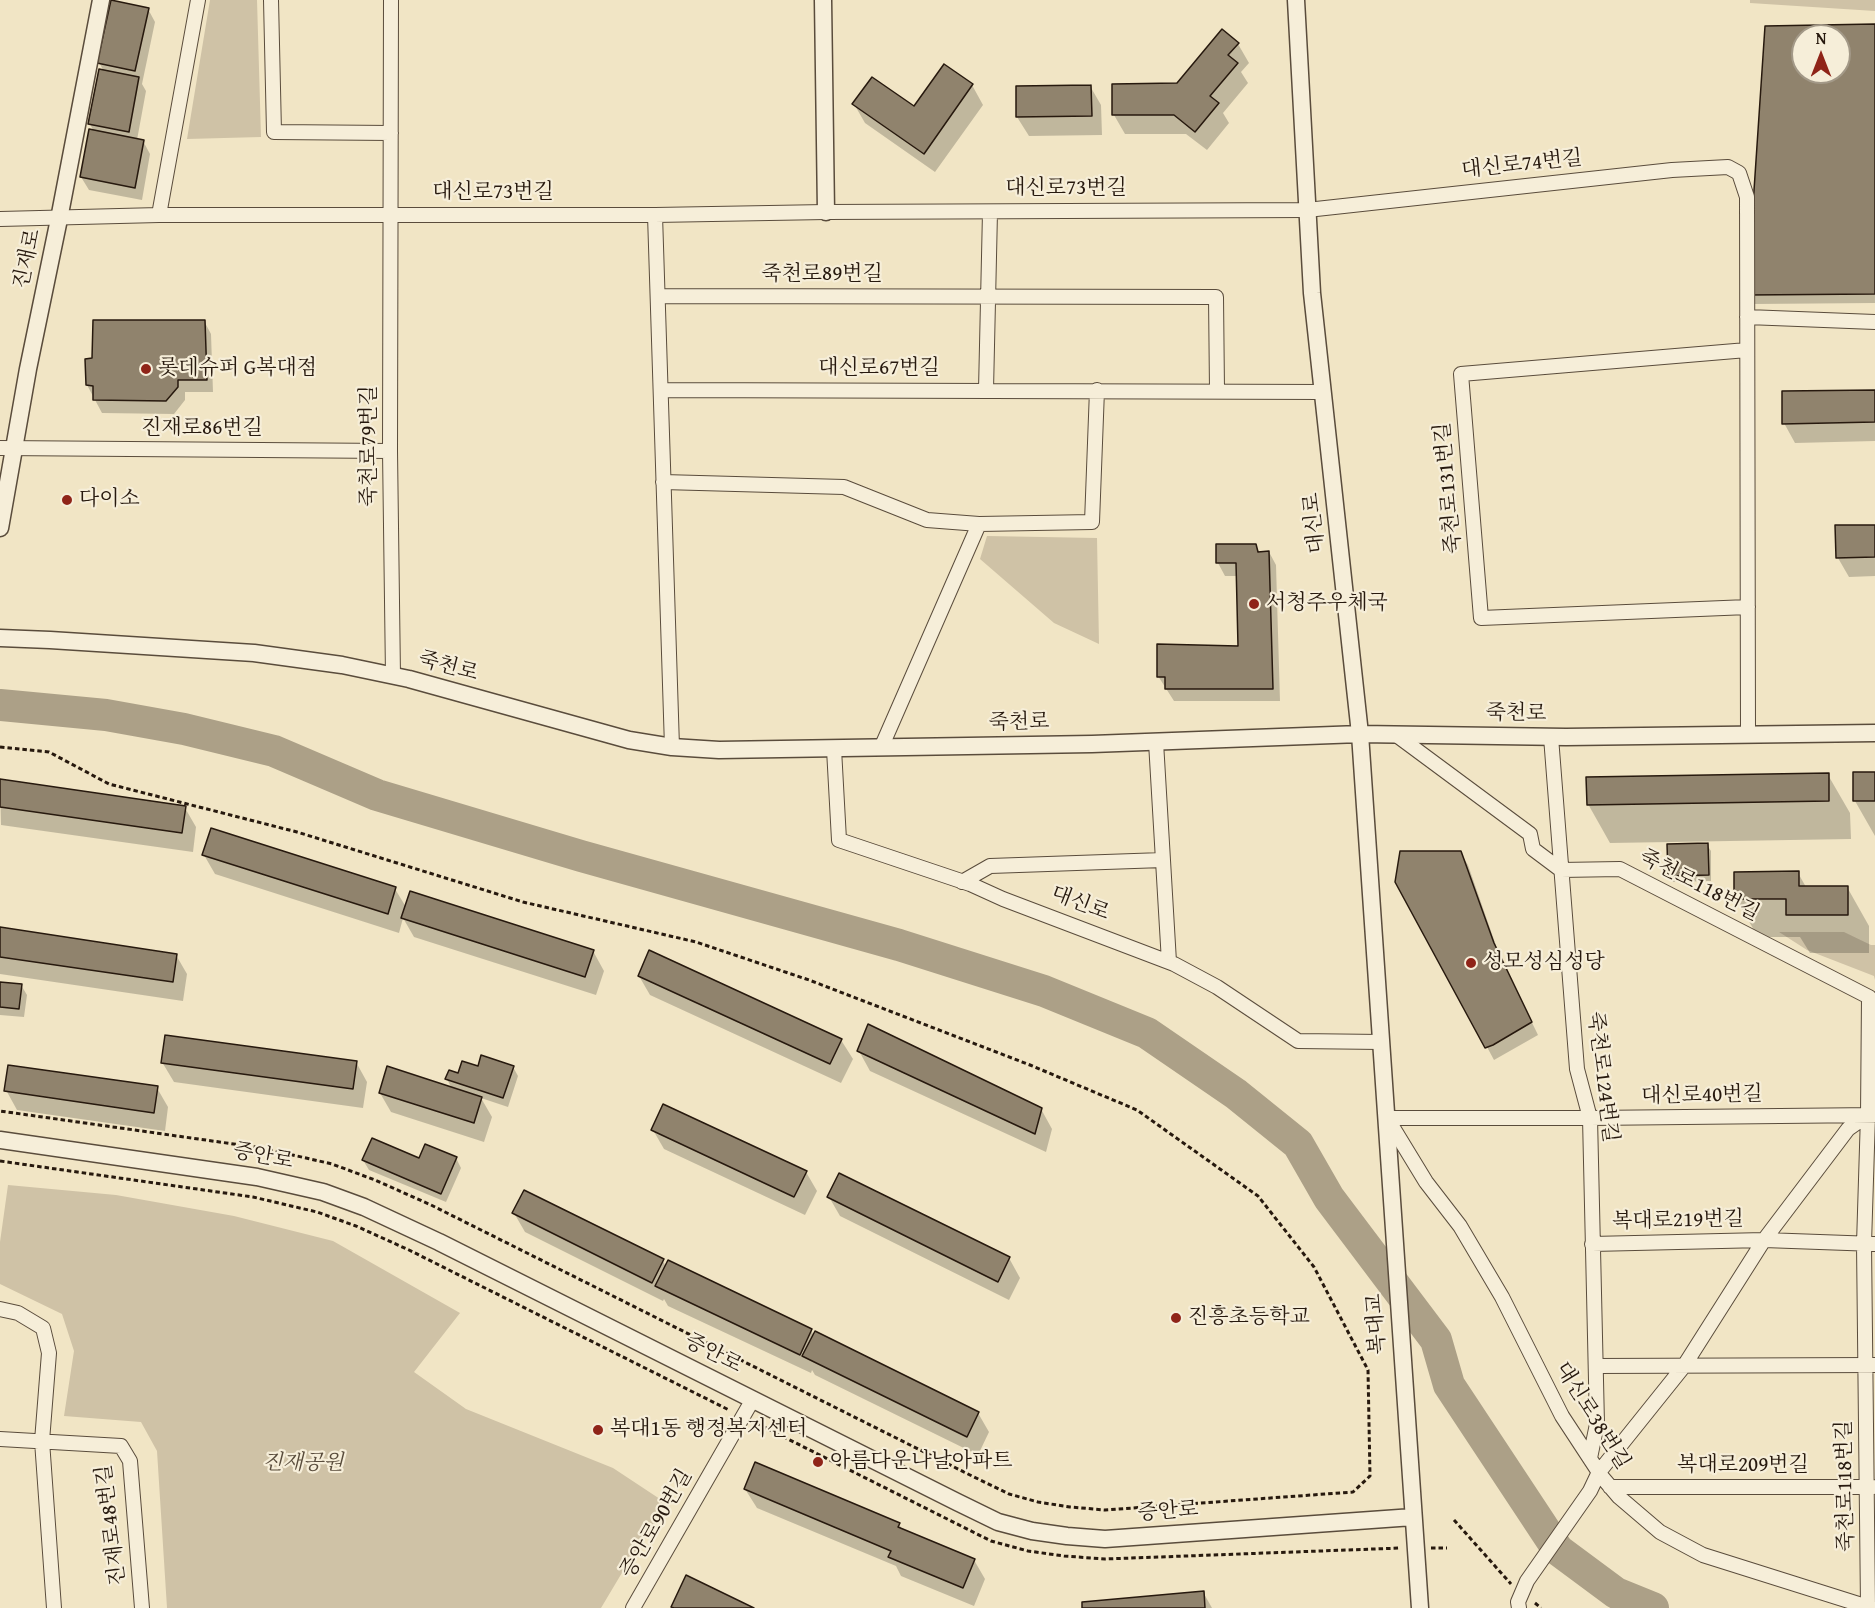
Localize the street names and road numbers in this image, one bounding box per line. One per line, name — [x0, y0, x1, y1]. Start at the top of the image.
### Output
street label: 대신로74번길 — [1460, 146, 1584, 184]
street label: 대신로73번길 — [1005, 176, 1127, 202]
street label: 대신로73번길 — [432, 180, 554, 206]
street label: 진재로 — [9, 227, 47, 291]
street label: 죽천로89번길 — [761, 262, 883, 288]
street label: 대신로67번길 — [818, 356, 940, 382]
street label: 죽천로79번길 — [357, 385, 383, 507]
street label: 진재로86번길 — [141, 416, 263, 442]
street label: 죽천로131번길 — [1431, 421, 1467, 555]
street label: 대신로 — [1299, 491, 1331, 555]
street label: 죽천로 — [415, 647, 481, 687]
street label: 죽천로 — [1485, 701, 1547, 727]
street label: 죽천로 — [988, 710, 1050, 736]
street label: 죽천로118번길 — [1635, 845, 1763, 927]
street label: 대신로 — [1047, 881, 1113, 927]
street label: 죽천로124번길 — [1581, 1010, 1623, 1144]
street label: 대신로40번길 — [1641, 1082, 1763, 1110]
street label: 증안로 — [231, 1139, 295, 1175]
street label: 복대로219번길 — [1612, 1207, 1744, 1235]
street label: 복대교 — [1362, 1293, 1392, 1355]
street label: 증안로 — [680, 1329, 746, 1379]
street label: 대신로38번길 — [1549, 1358, 1635, 1474]
street label: 죽천로118번길 — [1832, 1420, 1860, 1552]
street label: 복대로209번길 — [1677, 1453, 1809, 1479]
street label: 진재로48번길 — [92, 1463, 132, 1587]
street label: 증안로90번길 — [616, 1465, 698, 1583]
street label: 증안로 — [1137, 1497, 1199, 1527]

